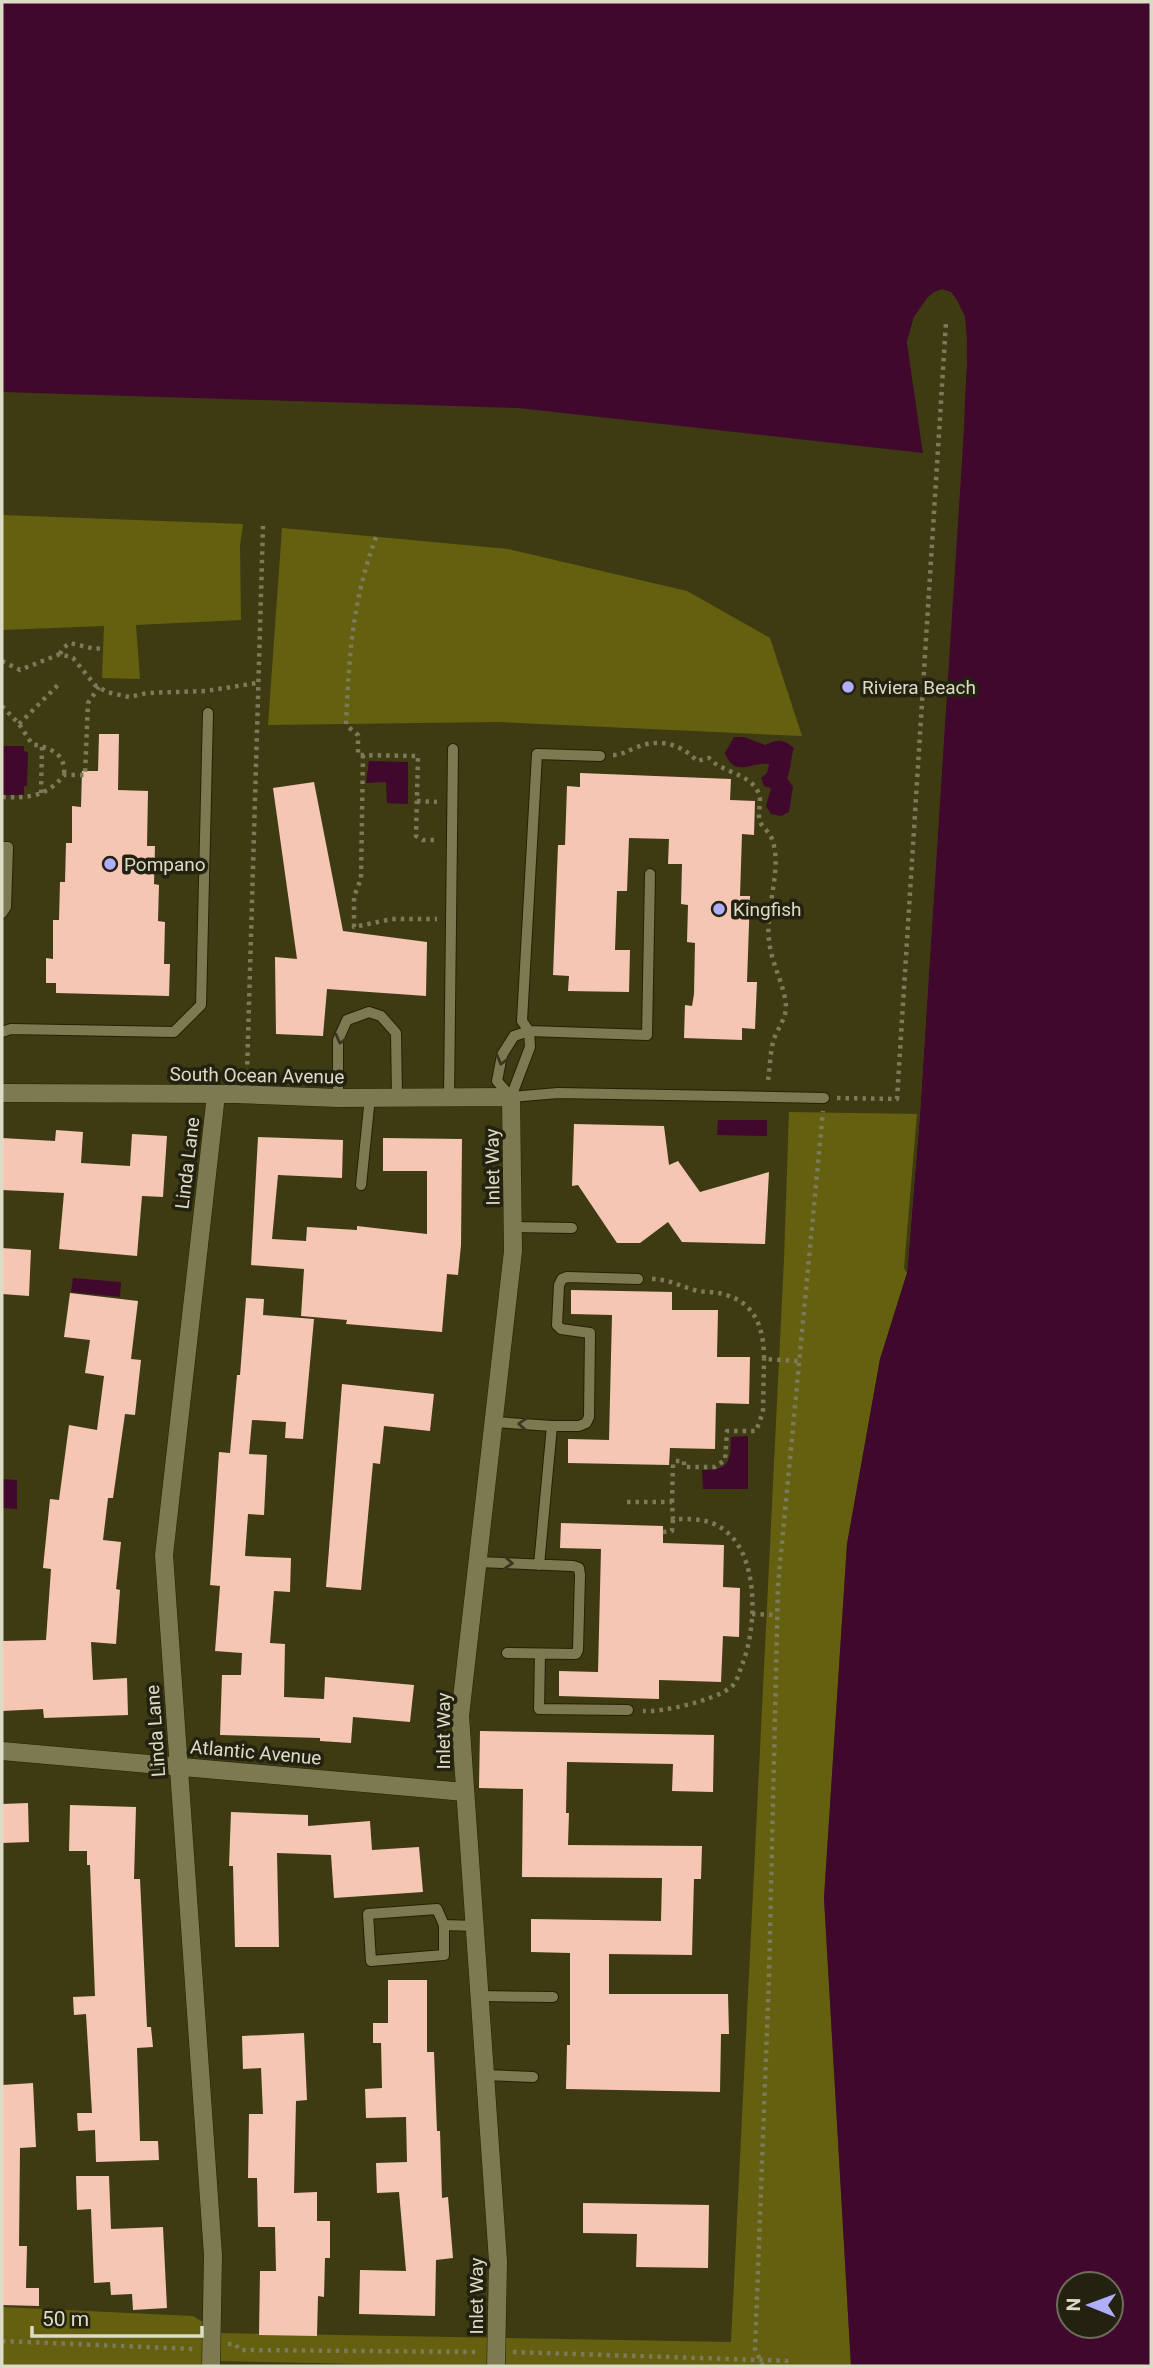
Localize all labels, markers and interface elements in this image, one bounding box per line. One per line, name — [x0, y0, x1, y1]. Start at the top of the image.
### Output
place label: Riviera Beach — [862, 676, 976, 699]
marker: Riviera Beach — [840, 679, 856, 695]
place label: Pompano — [124, 853, 206, 876]
marker: Pompano — [102, 856, 118, 872]
place label: Kingfish — [733, 898, 802, 921]
marker: Kingfish — [711, 901, 727, 917]
one-way arrow — [335, 1032, 349, 1044]
one-way arrow — [495, 1054, 510, 1066]
street label: South Ocean Avenue — [169, 1062, 345, 1089]
street label: Linda Lane — [170, 1116, 205, 1210]
street label: Inlet Way — [480, 1128, 505, 1206]
one-way arrow — [517, 1416, 528, 1431]
one-way arrow — [503, 1556, 514, 1571]
street label: Linda Lane — [141, 1684, 170, 1778]
street label: Inlet Way — [432, 1692, 455, 1770]
street label: Atlantic Avenue — [189, 1735, 322, 1770]
street label: Inlet Way — [465, 2257, 488, 2335]
north arrow — [1055, 2270, 1125, 2340]
scale bar — [32, 2294, 201, 2338]
text: N — [1062, 2298, 1085, 2312]
text: 50 m — [42, 2307, 89, 2331]

